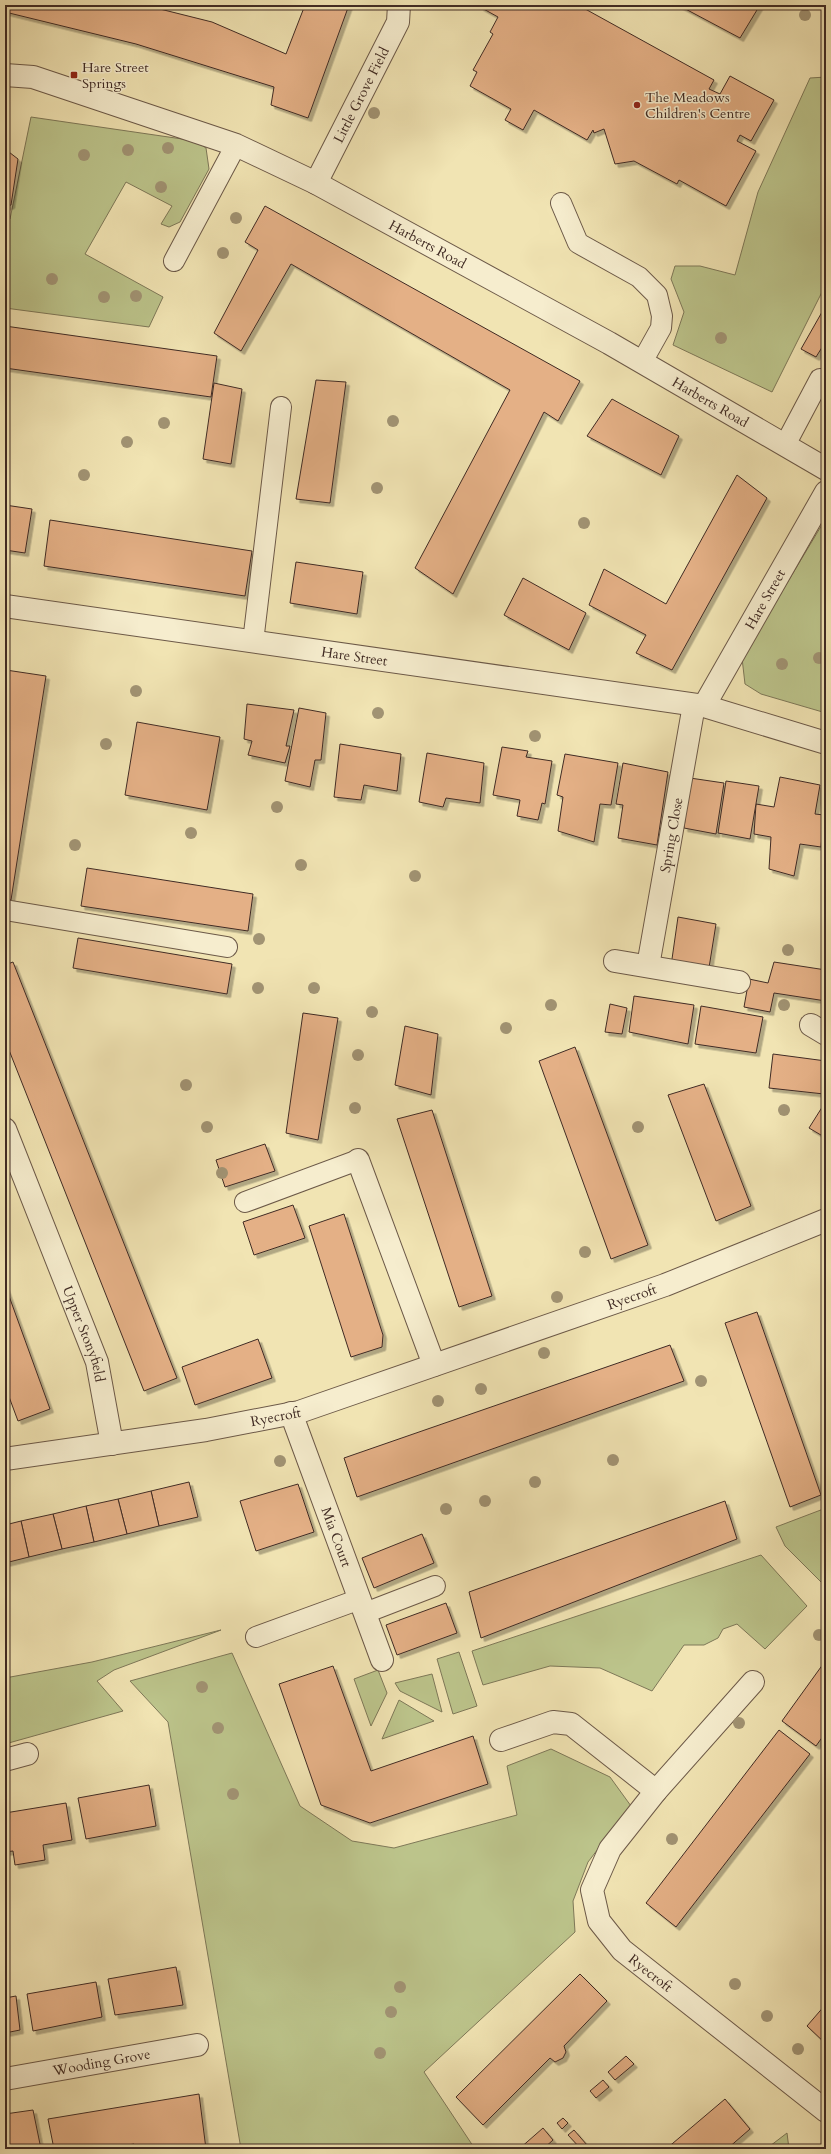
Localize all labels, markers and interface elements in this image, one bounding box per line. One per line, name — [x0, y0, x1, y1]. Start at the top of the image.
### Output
street label: Little Grove Field — [329, 43, 394, 146]
place label: Hare Street Springs — [82, 58, 149, 93]
marker: Hare Street Springs — [69, 70, 79, 80]
place label: The Meadows Children's Centre — [645, 88, 750, 123]
marker: The Meadows Children's Centre — [632, 100, 642, 110]
street label: Harberts Road — [386, 215, 470, 273]
street label: Harberts Road — [669, 372, 753, 432]
street label: Hare Street — [740, 565, 790, 633]
street label: Hare Street — [320, 642, 389, 670]
street label: Spring Close — [655, 796, 687, 874]
street label: Ryecroft — [604, 1279, 660, 1314]
street label: Upper Stonyfield — [58, 1283, 110, 1384]
street label: Ryecroft — [249, 1402, 303, 1431]
street label: Mia Court — [317, 1504, 357, 1570]
street label: Ryecroft — [625, 1949, 677, 1996]
street label: Wooding Grove — [50, 2044, 152, 2080]

